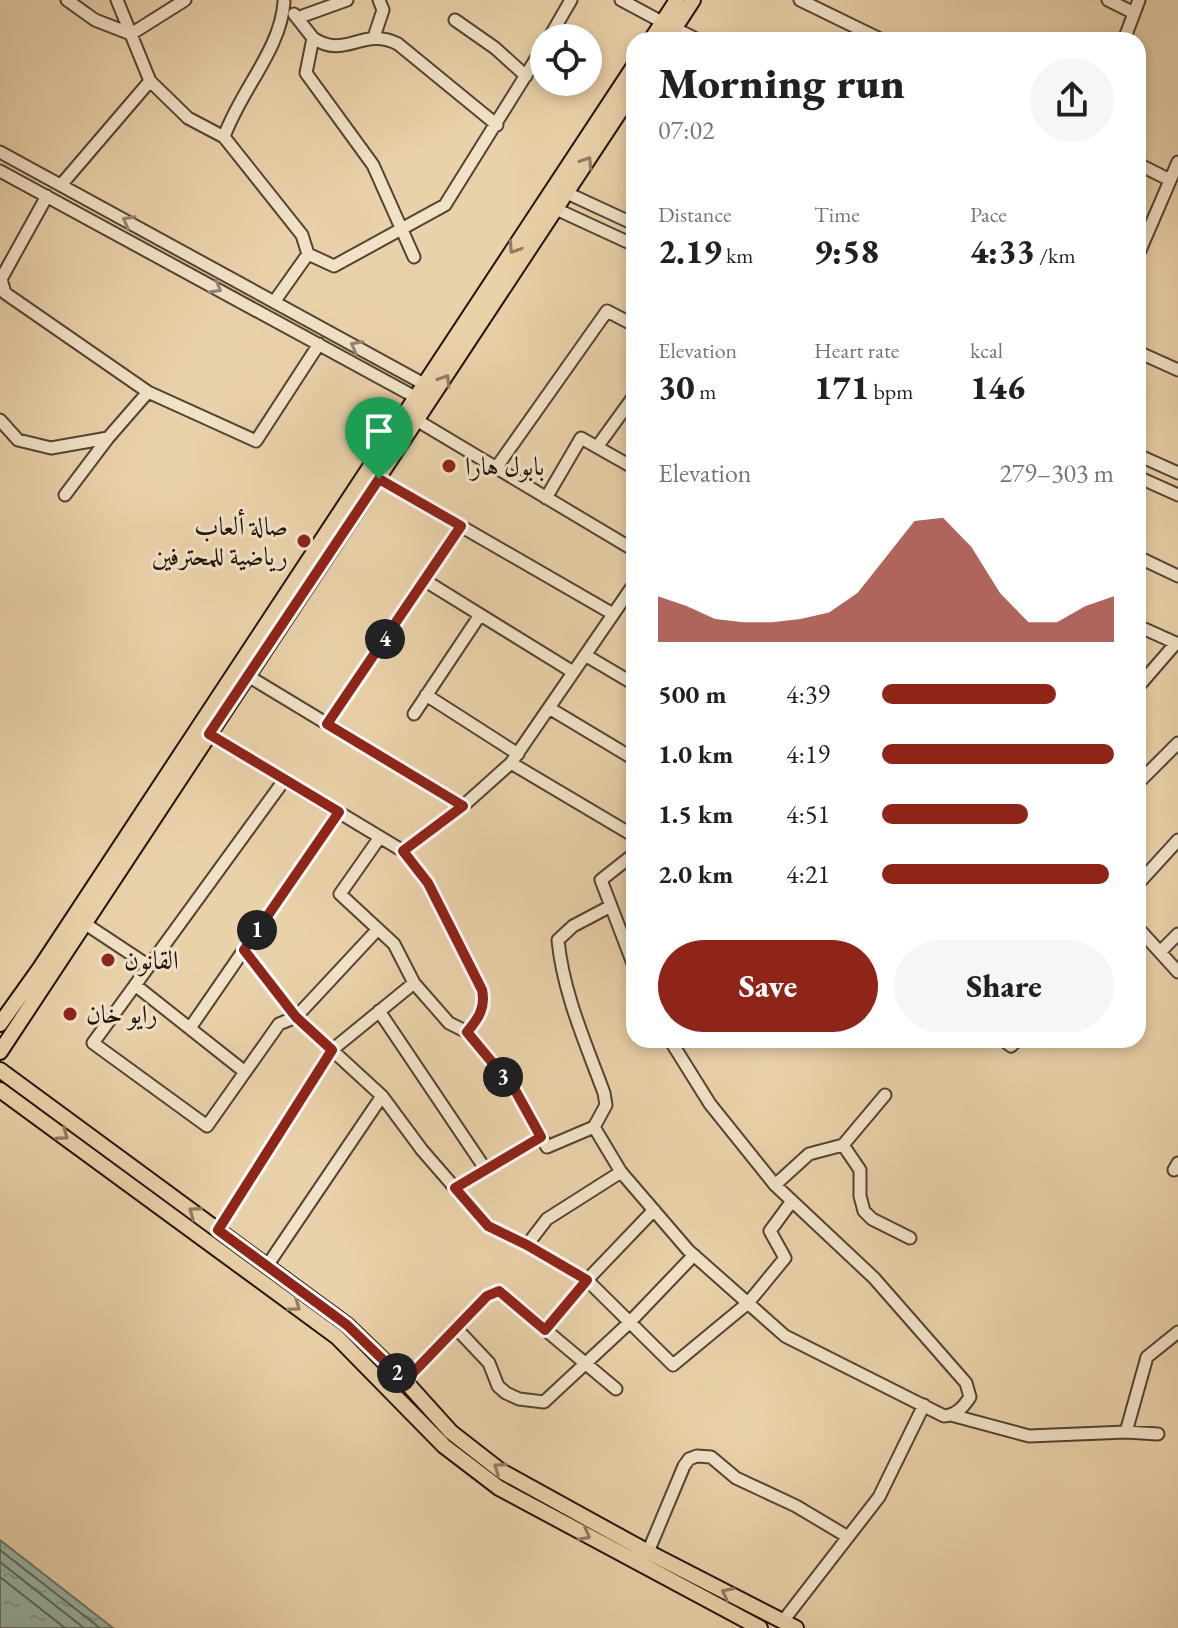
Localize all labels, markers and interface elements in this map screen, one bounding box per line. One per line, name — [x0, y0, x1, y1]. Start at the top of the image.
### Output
map controls — [530, 24, 602, 96]
button: locate — [530, 24, 602, 96]
text: Morning run — [658, 54, 905, 111]
button: share — [1030, 58, 1114, 142]
text: 07:02 — [658, 113, 714, 147]
one-way arrow — [577, 156, 592, 171]
text: Distance — [658, 200, 731, 229]
text: Time — [814, 200, 860, 229]
text: Pace — [970, 200, 1007, 229]
one-way arrow — [121, 216, 136, 231]
text: 2.19 — [658, 229, 722, 273]
text: 9:58 — [814, 229, 879, 273]
text: 4:33 — [970, 229, 1035, 273]
one-way arrow — [509, 239, 524, 253]
text: km — [722, 241, 753, 270]
text: /km — [1035, 241, 1076, 270]
one-way arrow — [208, 279, 222, 294]
text: Elevation — [658, 336, 737, 365]
text: Heart rate — [814, 336, 899, 365]
text: kcal — [970, 336, 1003, 365]
one-way arrow — [350, 340, 365, 356]
text: 30 — [658, 365, 695, 409]
text: 171 — [814, 365, 869, 409]
text: 146 — [970, 365, 1025, 409]
one-way arrow — [435, 374, 450, 389]
text: m — [695, 377, 716, 406]
text: bpm — [869, 377, 913, 406]
pin — [345, 397, 413, 479]
icon: arrive — [357, 409, 401, 453]
place label: بابول هارا — [465, 449, 544, 483]
text: Elevation — [658, 456, 752, 490]
text: 279–303 m — [999, 456, 1114, 490]
marker: بابول هارا — [440, 457, 458, 475]
place label: صالة ألعاب رياضية للمحترفين — [152, 509, 288, 573]
marker: صالة ألعاب رياضية للمحترفين — [295, 532, 313, 550]
pin: 4 — [365, 619, 405, 659]
text: 4 — [379, 624, 391, 653]
text: 500 m — [658, 677, 726, 711]
text: 4:39 — [786, 677, 830, 711]
text: 1.0 km — [658, 737, 733, 771]
text: 4:19 — [786, 737, 830, 771]
text: 1.5 km — [658, 797, 733, 831]
text: 4:51 — [786, 797, 830, 831]
text: 2.0 km — [658, 857, 733, 891]
text: 4:21 — [786, 857, 830, 891]
pin: 1 — [237, 910, 277, 950]
text: 1 — [251, 915, 263, 944]
button: Save — [658, 940, 878, 1032]
button: Share — [894, 940, 1114, 1032]
place label: القانون — [124, 943, 179, 977]
marker: القانون — [99, 951, 117, 969]
place label: رايو خان — [86, 997, 158, 1031]
marker: رايو خان — [61, 1005, 79, 1023]
pin: 3 — [483, 1057, 523, 1097]
text: 3 — [497, 1062, 509, 1091]
one-way arrow — [55, 1126, 69, 1140]
one-way arrow — [188, 1207, 202, 1222]
one-way arrow — [286, 1297, 301, 1311]
pin: 2 — [377, 1353, 417, 1393]
text: 2 — [391, 1358, 403, 1387]
one-way arrow — [493, 1463, 507, 1478]
one-way arrow — [577, 1525, 592, 1540]
one-way arrow — [721, 1587, 735, 1602]

